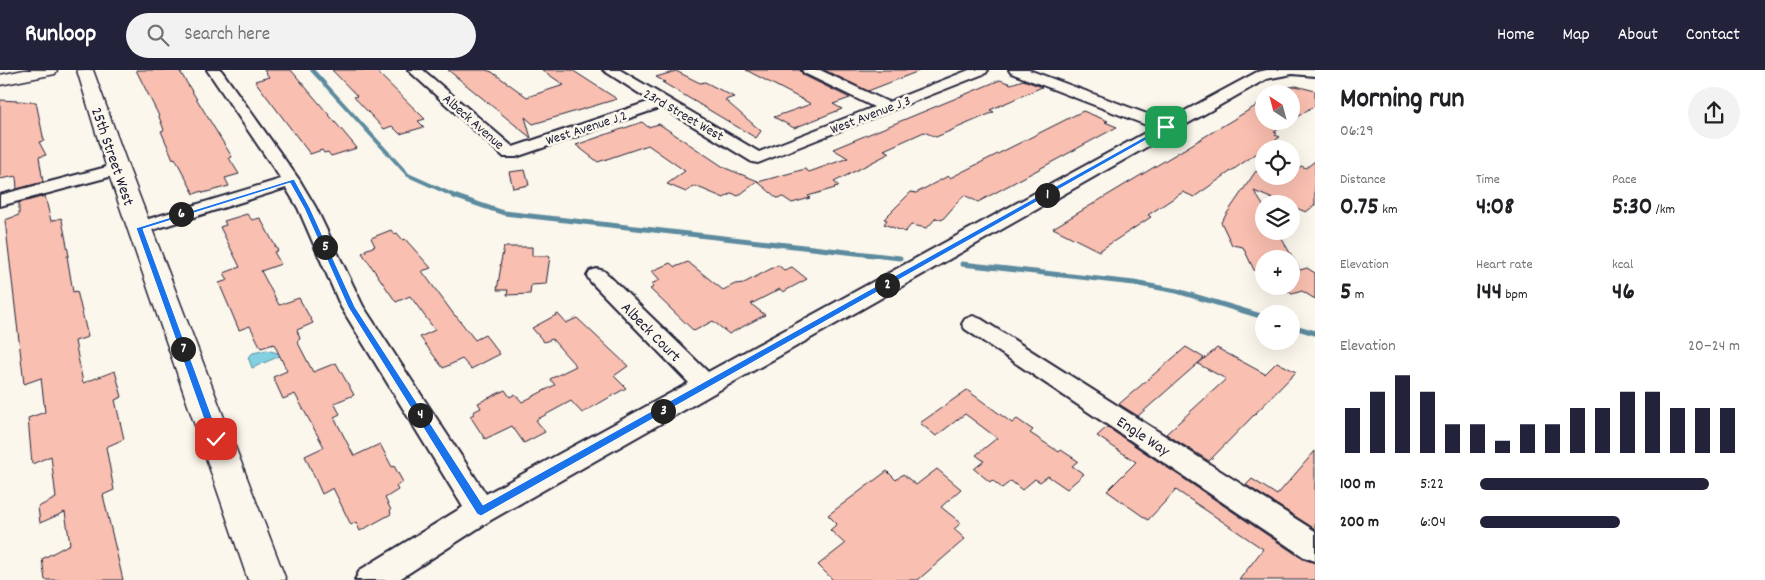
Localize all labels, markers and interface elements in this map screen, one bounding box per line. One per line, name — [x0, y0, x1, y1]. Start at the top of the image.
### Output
search box — [126, 13, 476, 58]
text: Runloop — [25, 18, 96, 52]
icon: search — [144, 21, 172, 49]
text: Search here — [184, 22, 270, 49]
text: Home — [1497, 23, 1534, 48]
text: Map — [1562, 23, 1590, 48]
text: About — [1618, 23, 1658, 48]
text: Contact — [1686, 23, 1740, 48]
text: Morning run — [1340, 81, 1464, 121]
street label: 23rd Street West — [639, 85, 727, 147]
north arrow — [1255, 85, 1300, 130]
map controls — [1255, 85, 1300, 350]
button: share — [1688, 87, 1740, 139]
street label: Albeck Avenue — [437, 90, 508, 155]
street label: West Avenue J 3 — [828, 91, 914, 140]
street label: 25th Street West — [84, 105, 139, 209]
street label: West Avenue J 2 — [543, 106, 630, 151]
pin — [1145, 106, 1187, 148]
icon: arrive — [1152, 113, 1180, 141]
text: 06:29 — [1340, 120, 1374, 143]
button: locate — [1255, 140, 1300, 185]
text: Distance — [1340, 170, 1386, 190]
text: Time — [1476, 170, 1500, 190]
text: Pace — [1612, 170, 1637, 190]
pin: 1 — [1034, 182, 1060, 208]
text: 1 — [1046, 185, 1049, 205]
text: 0.75 — [1340, 190, 1379, 226]
text: 4:08 — [1476, 190, 1514, 226]
text: 5:30 — [1612, 190, 1652, 226]
button: layers — [1255, 195, 1300, 240]
text: km — [1379, 200, 1398, 220]
text: /km — [1652, 200, 1675, 220]
pin: 6 — [168, 202, 194, 226]
text: 6 — [178, 204, 185, 224]
pin: 5 — [312, 234, 338, 260]
text: 5 — [322, 237, 329, 257]
button: + — [1255, 250, 1300, 295]
text: Elevation — [1340, 255, 1389, 275]
text: Heart rate — [1476, 255, 1533, 275]
text: kcal — [1612, 255, 1633, 275]
pin: 2 — [874, 272, 900, 298]
text: 2 — [884, 275, 891, 295]
text: 5 — [1340, 275, 1352, 311]
text: 144 — [1476, 275, 1502, 311]
text: 46 — [1612, 275, 1635, 311]
text: m — [1352, 285, 1364, 305]
text: bpm — [1502, 285, 1528, 305]
street label: Albeck Court — [615, 297, 686, 368]
button: − — [1255, 305, 1300, 350]
text: Elevation — [1340, 335, 1396, 358]
text: 20–24 m — [1688, 335, 1740, 358]
pin: 7 — [170, 336, 196, 362]
text: 7 — [181, 339, 186, 359]
pin: 3 — [650, 398, 676, 424]
text: 3 — [660, 401, 667, 421]
pin: 4 — [408, 402, 432, 428]
text: 4 — [418, 405, 423, 425]
street label: Engle Way — [1111, 411, 1174, 463]
pin — [195, 418, 237, 460]
icon: check — [202, 425, 230, 453]
text: 100 m — [1340, 473, 1376, 496]
text: 5:22 — [1420, 473, 1444, 496]
text: 200 m — [1340, 511, 1379, 534]
text: 6:04 — [1420, 511, 1446, 534]

